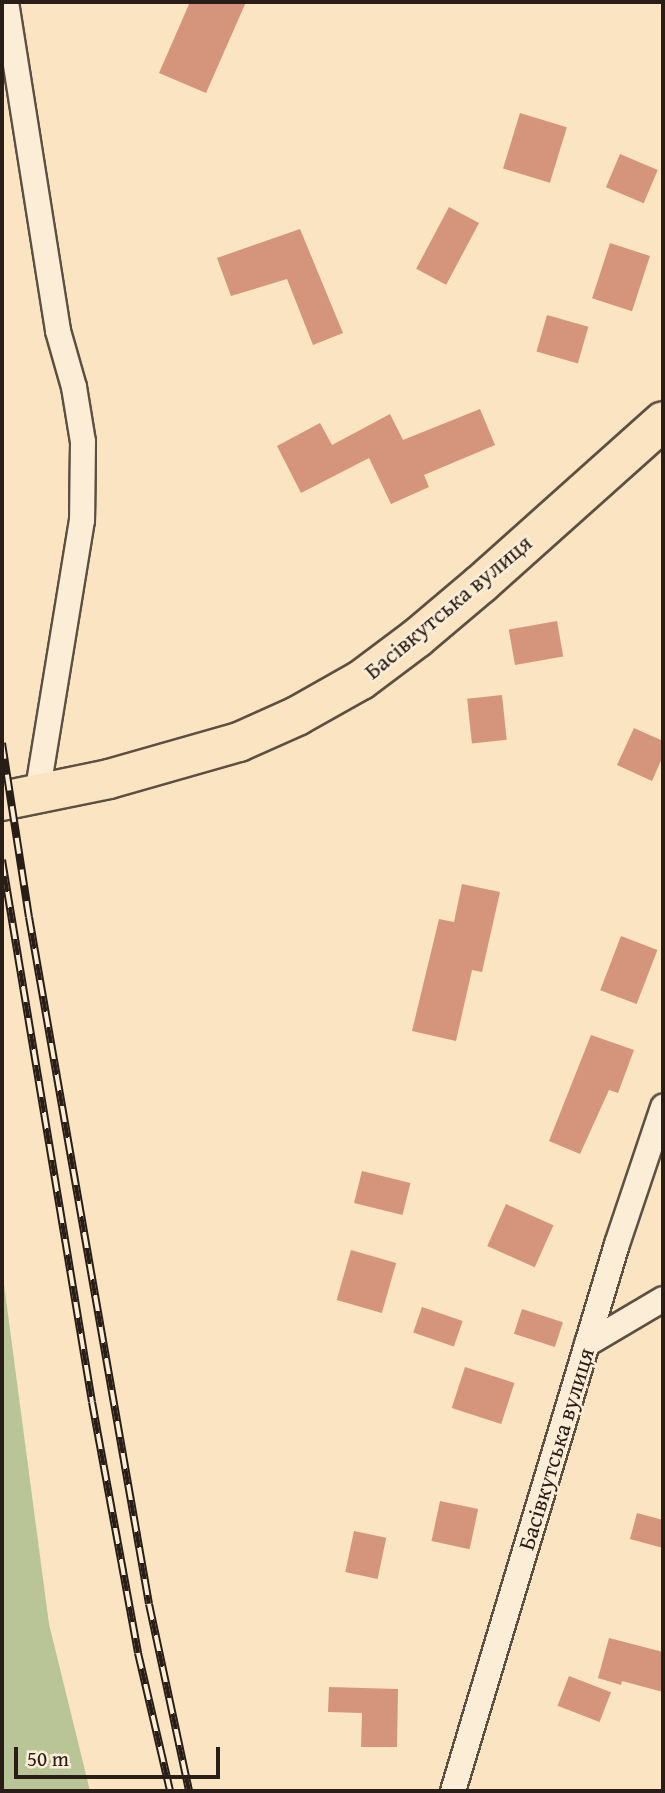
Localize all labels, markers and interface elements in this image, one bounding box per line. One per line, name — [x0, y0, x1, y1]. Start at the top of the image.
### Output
street label: Басівкутська вулиця — [359, 529, 537, 685]
street label: Басівкутська вулиця — [512, 1345, 600, 1553]
scale bar — [18, 1734, 224, 1778]
text: 50 m — [27, 1743, 69, 1774]

